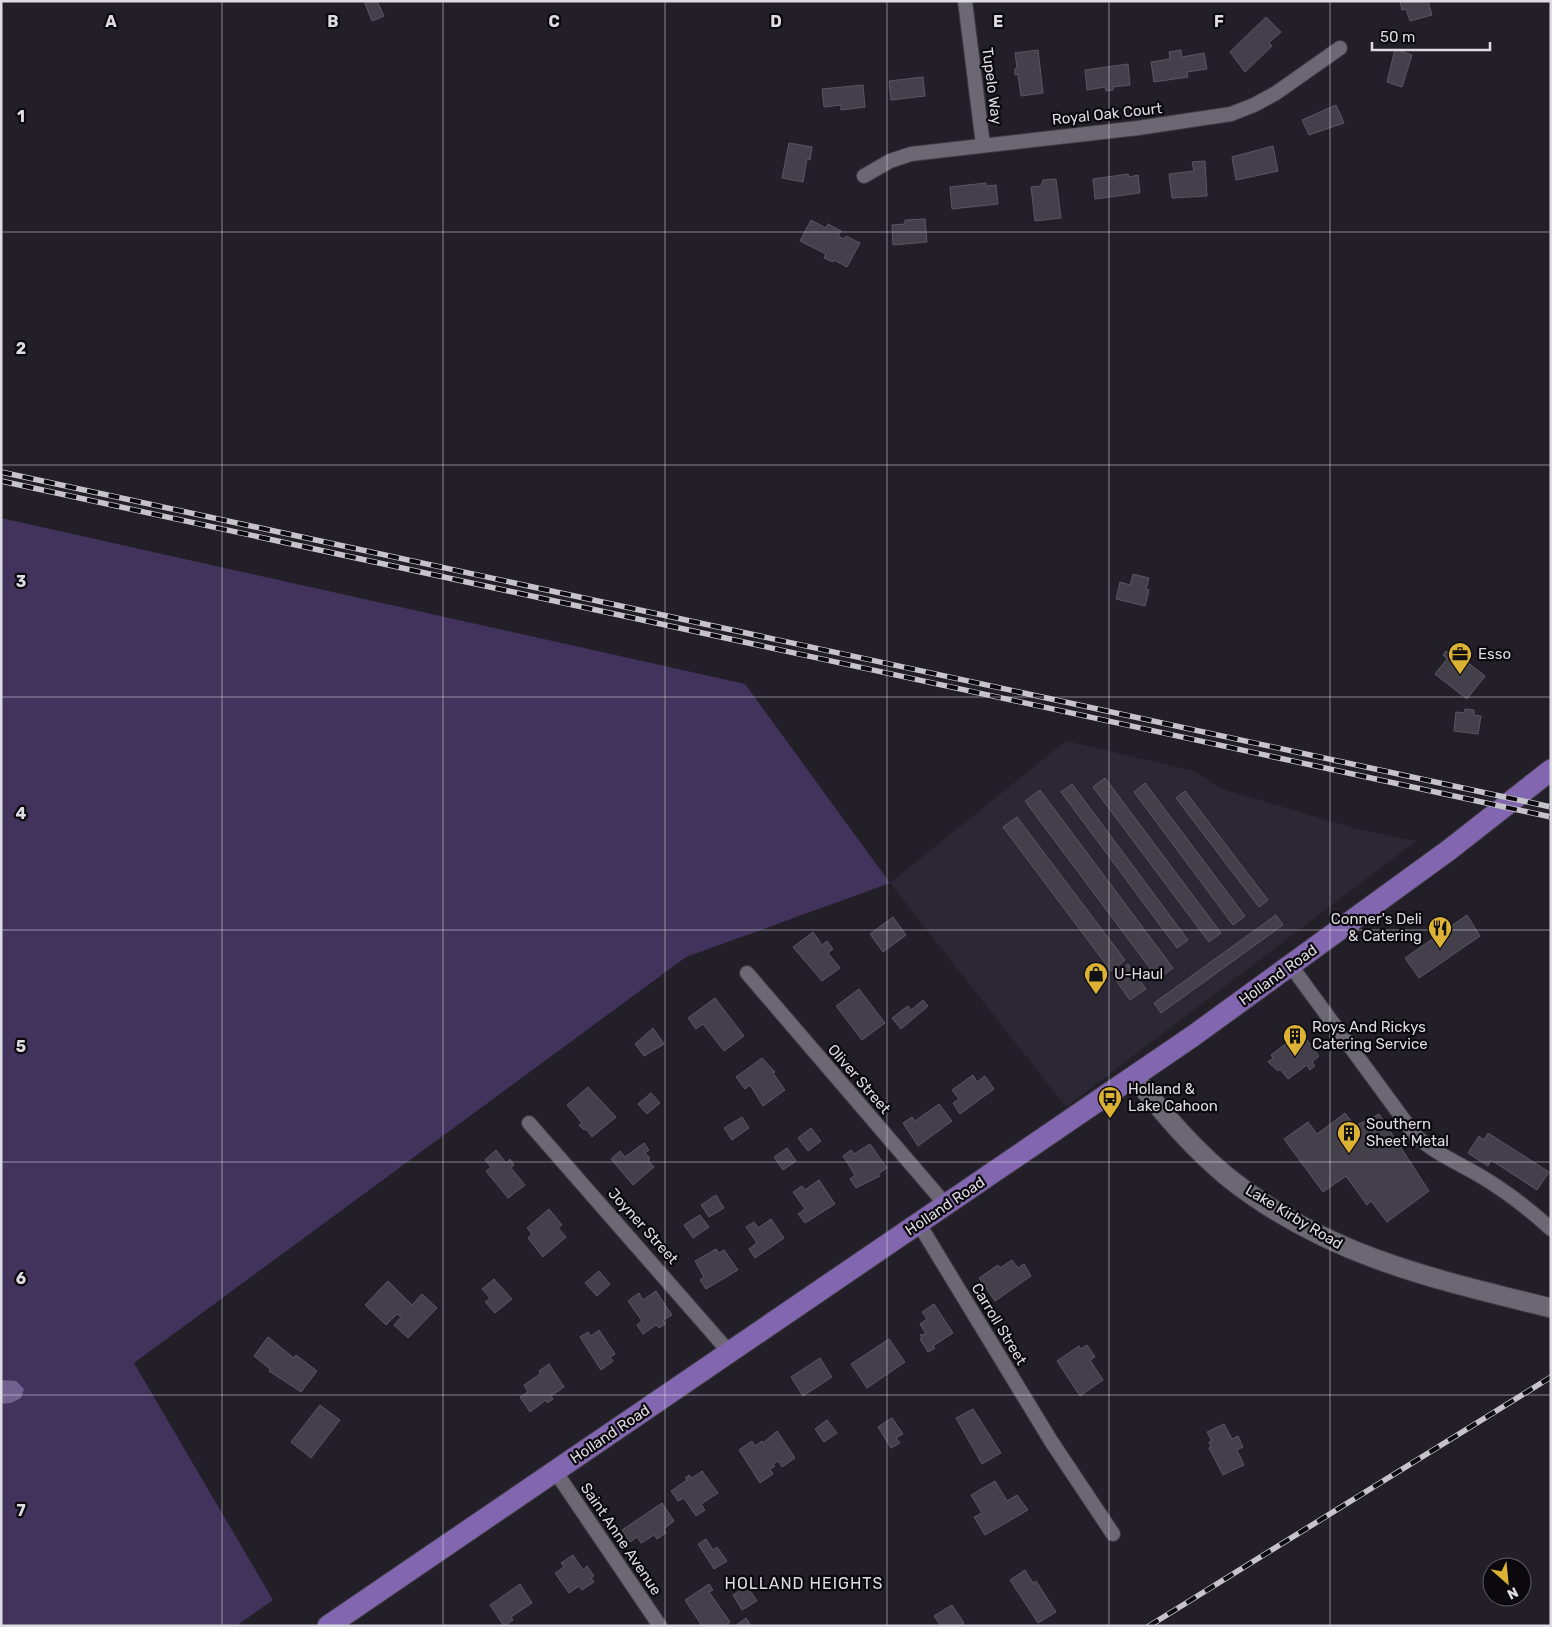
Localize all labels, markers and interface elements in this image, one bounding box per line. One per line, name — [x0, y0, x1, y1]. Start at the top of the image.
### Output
text: A — [105, 12, 117, 31]
text: B — [327, 12, 339, 31]
text: C — [548, 12, 560, 31]
text: D — [770, 12, 782, 31]
text: E — [993, 12, 1003, 31]
text: F — [1214, 12, 1224, 31]
scale bar — [1372, 20, 1490, 52]
text: 50 m — [1380, 28, 1415, 46]
street label: Tupelo Way — [978, 46, 1006, 126]
street label: Royal Oak Court — [1051, 99, 1163, 129]
text: 1 — [17, 107, 25, 126]
text: 2 — [16, 339, 26, 358]
text: 3 — [16, 572, 26, 591]
office icon: Esso — [1447, 641, 1473, 675]
place label: Esso — [1478, 645, 1511, 663]
text: 4 — [16, 804, 27, 823]
place label: Conner's Deli & Catering — [1331, 910, 1422, 945]
restaurant icon: Conner's Deli & Catering — [1427, 915, 1453, 949]
street label: Holland Road — [1235, 941, 1321, 1009]
shop icon: U-Haul — [1083, 961, 1109, 995]
place label: U-Haul — [1114, 965, 1163, 983]
place label: Roys And Rickys Catering Service — [1312, 1018, 1428, 1053]
building icon: Roys And Rickys Catering Service — [1282, 1023, 1308, 1057]
text: 5 — [16, 1037, 26, 1056]
street label: Oliver Street — [824, 1041, 894, 1118]
place label: Holland & Lake Cahoon — [1128, 1080, 1218, 1115]
bus stop icon: Holland & Lake Cahoon — [1097, 1085, 1123, 1119]
place label: Southern Sheet Metal — [1366, 1115, 1449, 1150]
building icon: Southern Sheet Metal — [1336, 1120, 1362, 1154]
street label: Holland Road — [902, 1173, 988, 1239]
street label: Lake Kirby Road — [1242, 1181, 1346, 1253]
street label: Joyner Street — [604, 1184, 682, 1268]
text: 6 — [16, 1269, 26, 1288]
street label: Carroll Street — [967, 1280, 1031, 1368]
street label: Holland Road — [567, 1401, 653, 1467]
street label: Saint Anne Avenue — [577, 1479, 665, 1599]
text: 7 — [16, 1501, 26, 1520]
north arrow — [1482, 1557, 1532, 1607]
district label: HOLLAND HEIGHTS — [724, 1574, 884, 1593]
text: N — [1504, 1583, 1521, 1603]

